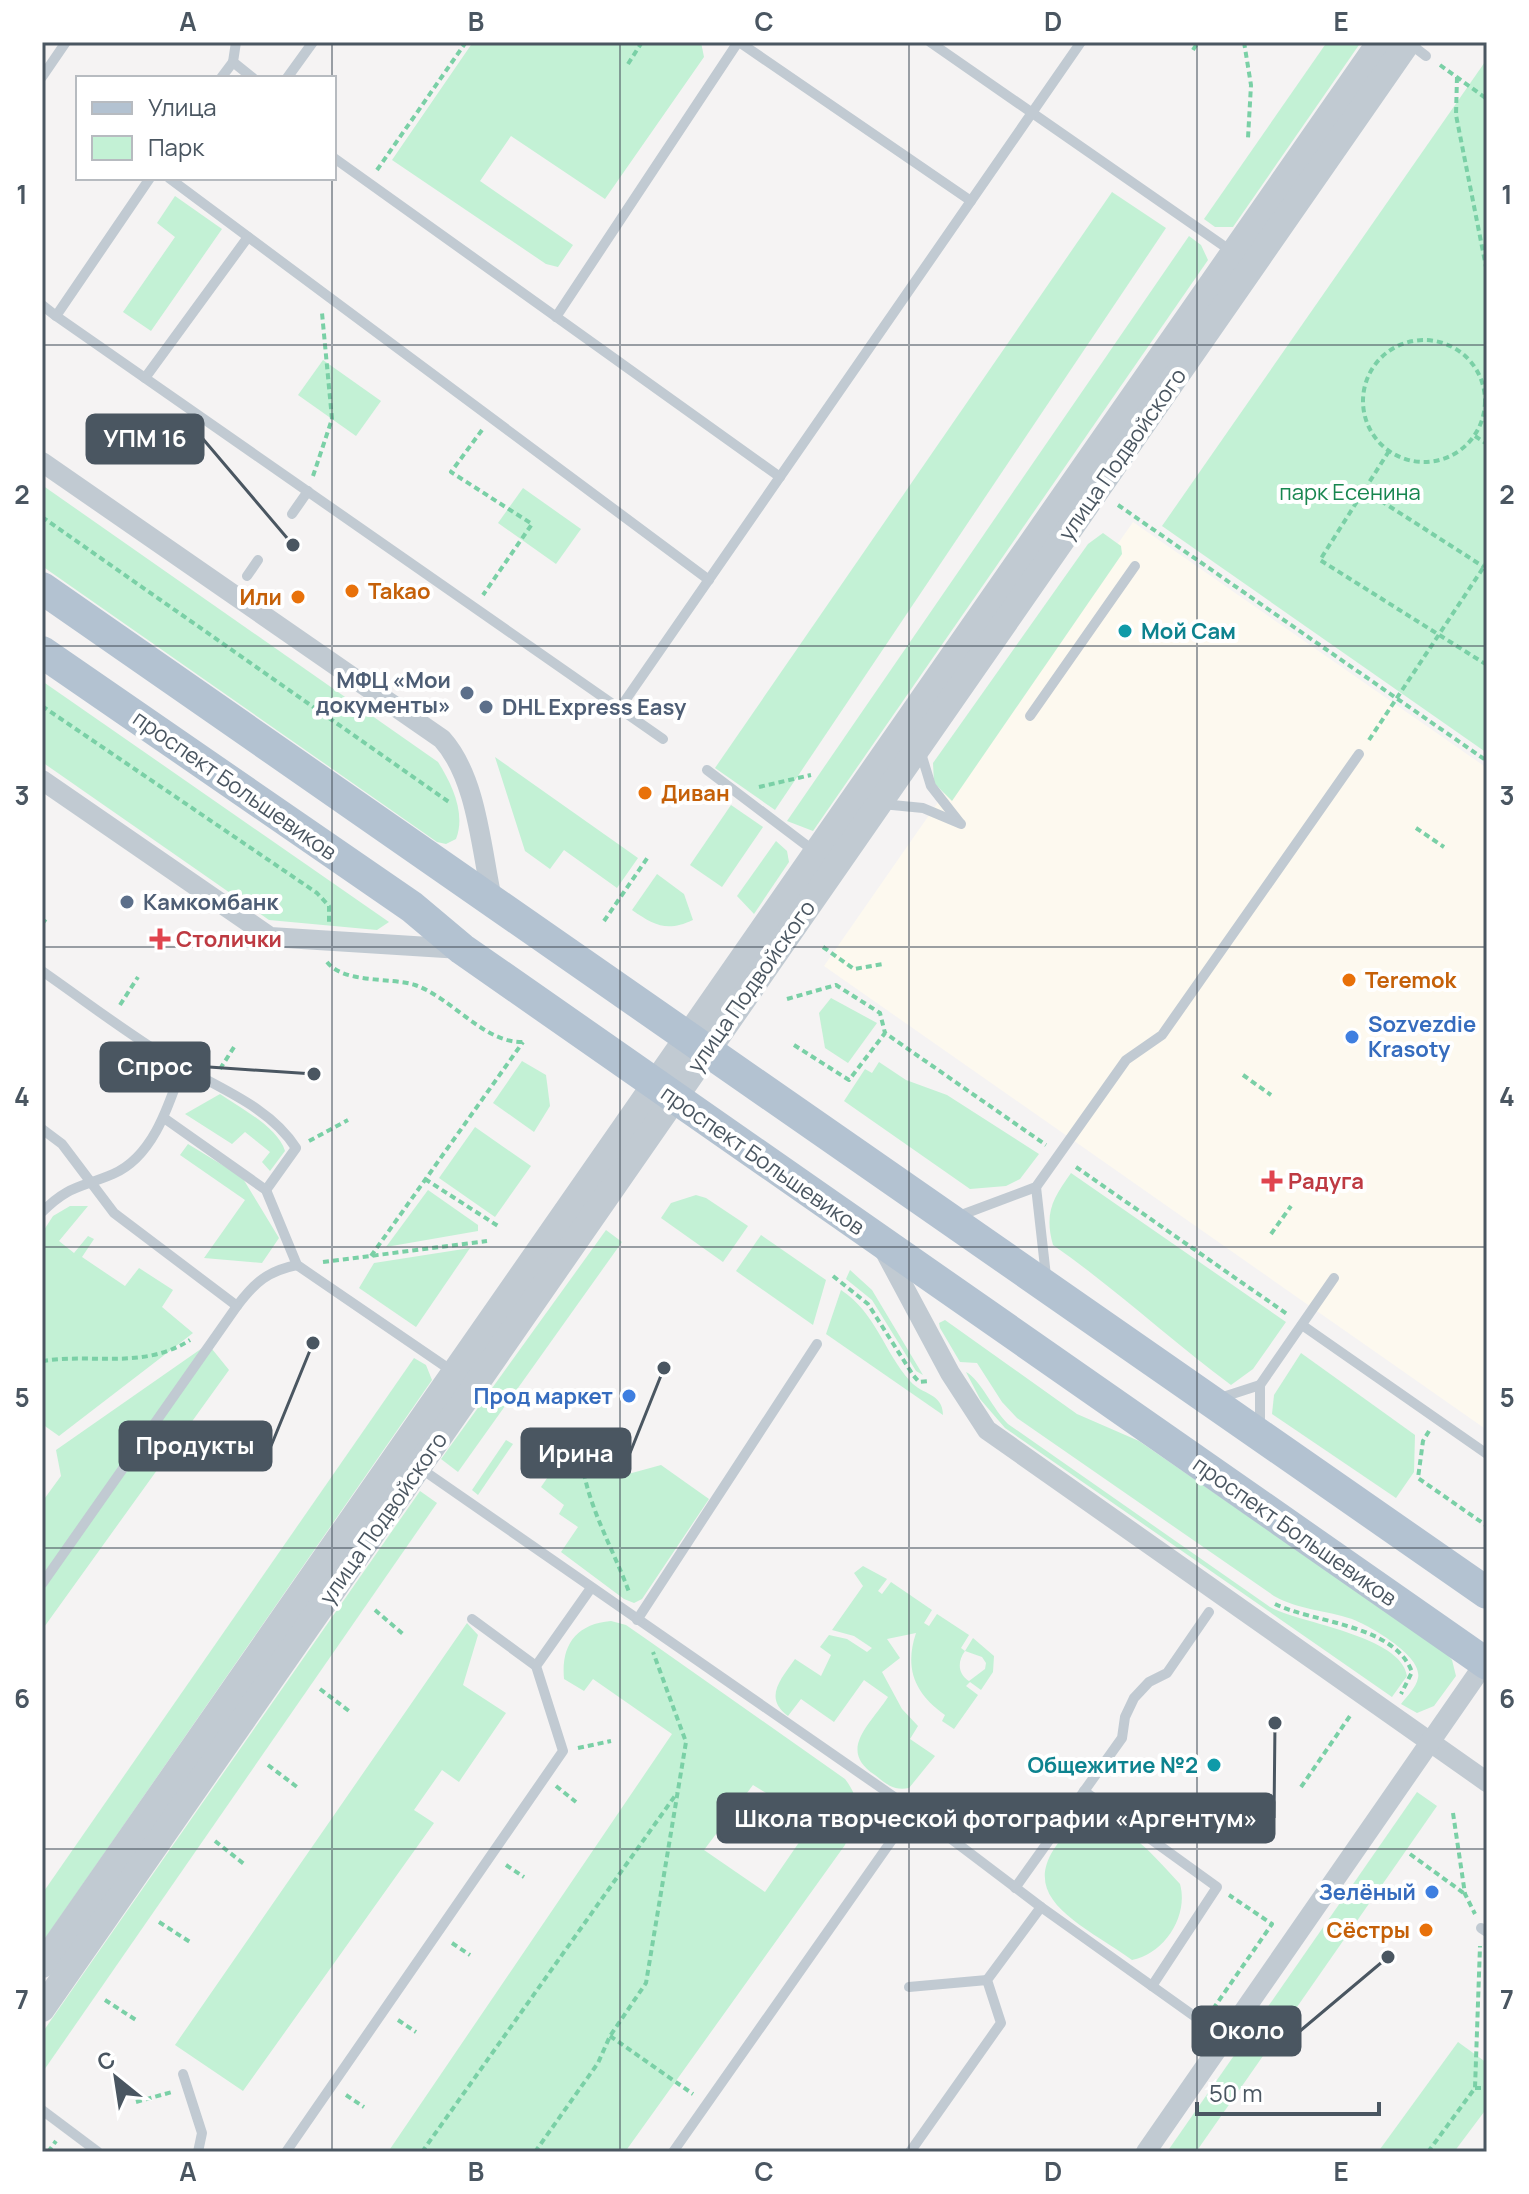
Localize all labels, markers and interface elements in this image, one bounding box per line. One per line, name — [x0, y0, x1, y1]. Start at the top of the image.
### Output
text: A — [179, 3, 197, 39]
text: B — [468, 3, 484, 39]
text: C — [754, 3, 774, 39]
text: D — [1044, 3, 1062, 39]
text: E — [1333, 3, 1349, 39]
legend — [76, 76, 336, 180]
text: Улица — [148, 90, 217, 123]
text: Парк — [148, 130, 205, 163]
text: 1 — [16, 176, 28, 212]
text: 1 — [1501, 176, 1513, 212]
street label: улица Подвойского — [1051, 362, 1193, 546]
callout: УПМ 16 — [87, 415, 203, 463]
text: УПМ 16 — [103, 421, 187, 454]
text: 2 — [14, 476, 30, 512]
text: 2 — [1499, 476, 1515, 512]
park label: парк Есенина — [1279, 477, 1421, 507]
place label: Takao — [368, 576, 431, 606]
place label: Или — [240, 582, 282, 612]
marker: Takao — [343, 582, 361, 600]
marker: Или — [289, 588, 307, 606]
place label: Мой Сам — [1141, 616, 1236, 646]
marker: Мой Сам — [1116, 622, 1134, 640]
place label: МФЦ «Мои документы» — [316, 665, 451, 720]
marker: МФЦ «Мои документы» — [458, 684, 476, 702]
place label: DHL Express Easy — [502, 692, 687, 722]
marker: DHL Express Easy — [477, 698, 495, 716]
street label: проспект Большевиков — [127, 703, 343, 867]
text: 3 — [14, 777, 30, 813]
text: 3 — [1499, 777, 1515, 813]
place label: Диван — [661, 778, 730, 808]
marker: Диван — [636, 784, 654, 802]
place label: Камкомбанк — [143, 887, 280, 917]
marker: Камкомбанк — [118, 893, 136, 911]
street label: улица Подвойского — [680, 894, 822, 1078]
place label: Столички — [176, 924, 282, 954]
marker: Столички — [151, 930, 169, 948]
place label: Teremok — [1365, 965, 1457, 995]
marker: Teremok — [1340, 971, 1358, 989]
place label: Sozvezdie Krasoty — [1368, 1009, 1476, 1064]
marker: Sozvezdie Krasoty — [1343, 1028, 1361, 1046]
callout: Спрос — [101, 1043, 209, 1091]
text: Спрос — [117, 1049, 193, 1082]
text: 4 — [14, 1078, 30, 1114]
street label: проспект Большевиков — [655, 1078, 871, 1242]
text: 4 — [1499, 1078, 1515, 1114]
place label: Радуга — [1288, 1166, 1364, 1196]
marker: Радуга — [1263, 1172, 1281, 1190]
text: 5 — [14, 1379, 30, 1415]
text: 5 — [1499, 1379, 1515, 1415]
place label: Прод маркет — [473, 1381, 613, 1411]
marker: Прод маркет — [620, 1387, 638, 1405]
callout: Продукты — [120, 1422, 271, 1470]
street label: улица Подвойского — [312, 1426, 454, 1610]
text: Продукты — [135, 1428, 255, 1461]
callout: Ирина — [522, 1429, 630, 1477]
text: Ирина — [538, 1436, 614, 1469]
street label: проспект Большевиков — [1187, 1449, 1403, 1613]
text: 6 — [14, 1680, 30, 1716]
text: 6 — [1499, 1680, 1515, 1716]
place label: Общежитие №2 — [1027, 1750, 1198, 1780]
marker: Общежитие №2 — [1205, 1756, 1223, 1774]
callout: Школа творческой фотографии «Аргентум» — [718, 1794, 1274, 1842]
text: Школа творческой фотографии «Аргентум» — [734, 1801, 1258, 1834]
place label: Зелёный — [1319, 1877, 1416, 1907]
marker: Зелёный — [1423, 1883, 1441, 1901]
place label: Сёстры — [1326, 1915, 1410, 1945]
marker: Сёстры — [1417, 1921, 1435, 1939]
text: 7 — [15, 1981, 29, 2017]
text: 7 — [1500, 1981, 1514, 2017]
callout: Около — [1193, 2007, 1300, 2055]
text: Около — [1210, 2013, 1284, 2046]
north arrow — [76, 2038, 156, 2118]
text: С — [91, 2044, 121, 2078]
scale bar — [1197, 2066, 1379, 2116]
text: 50 m — [1209, 2076, 1263, 2109]
text: A — [179, 2153, 197, 2189]
text: B — [468, 2153, 484, 2189]
text: C — [754, 2153, 774, 2189]
text: D — [1044, 2153, 1062, 2189]
text: E — [1333, 2153, 1349, 2189]

